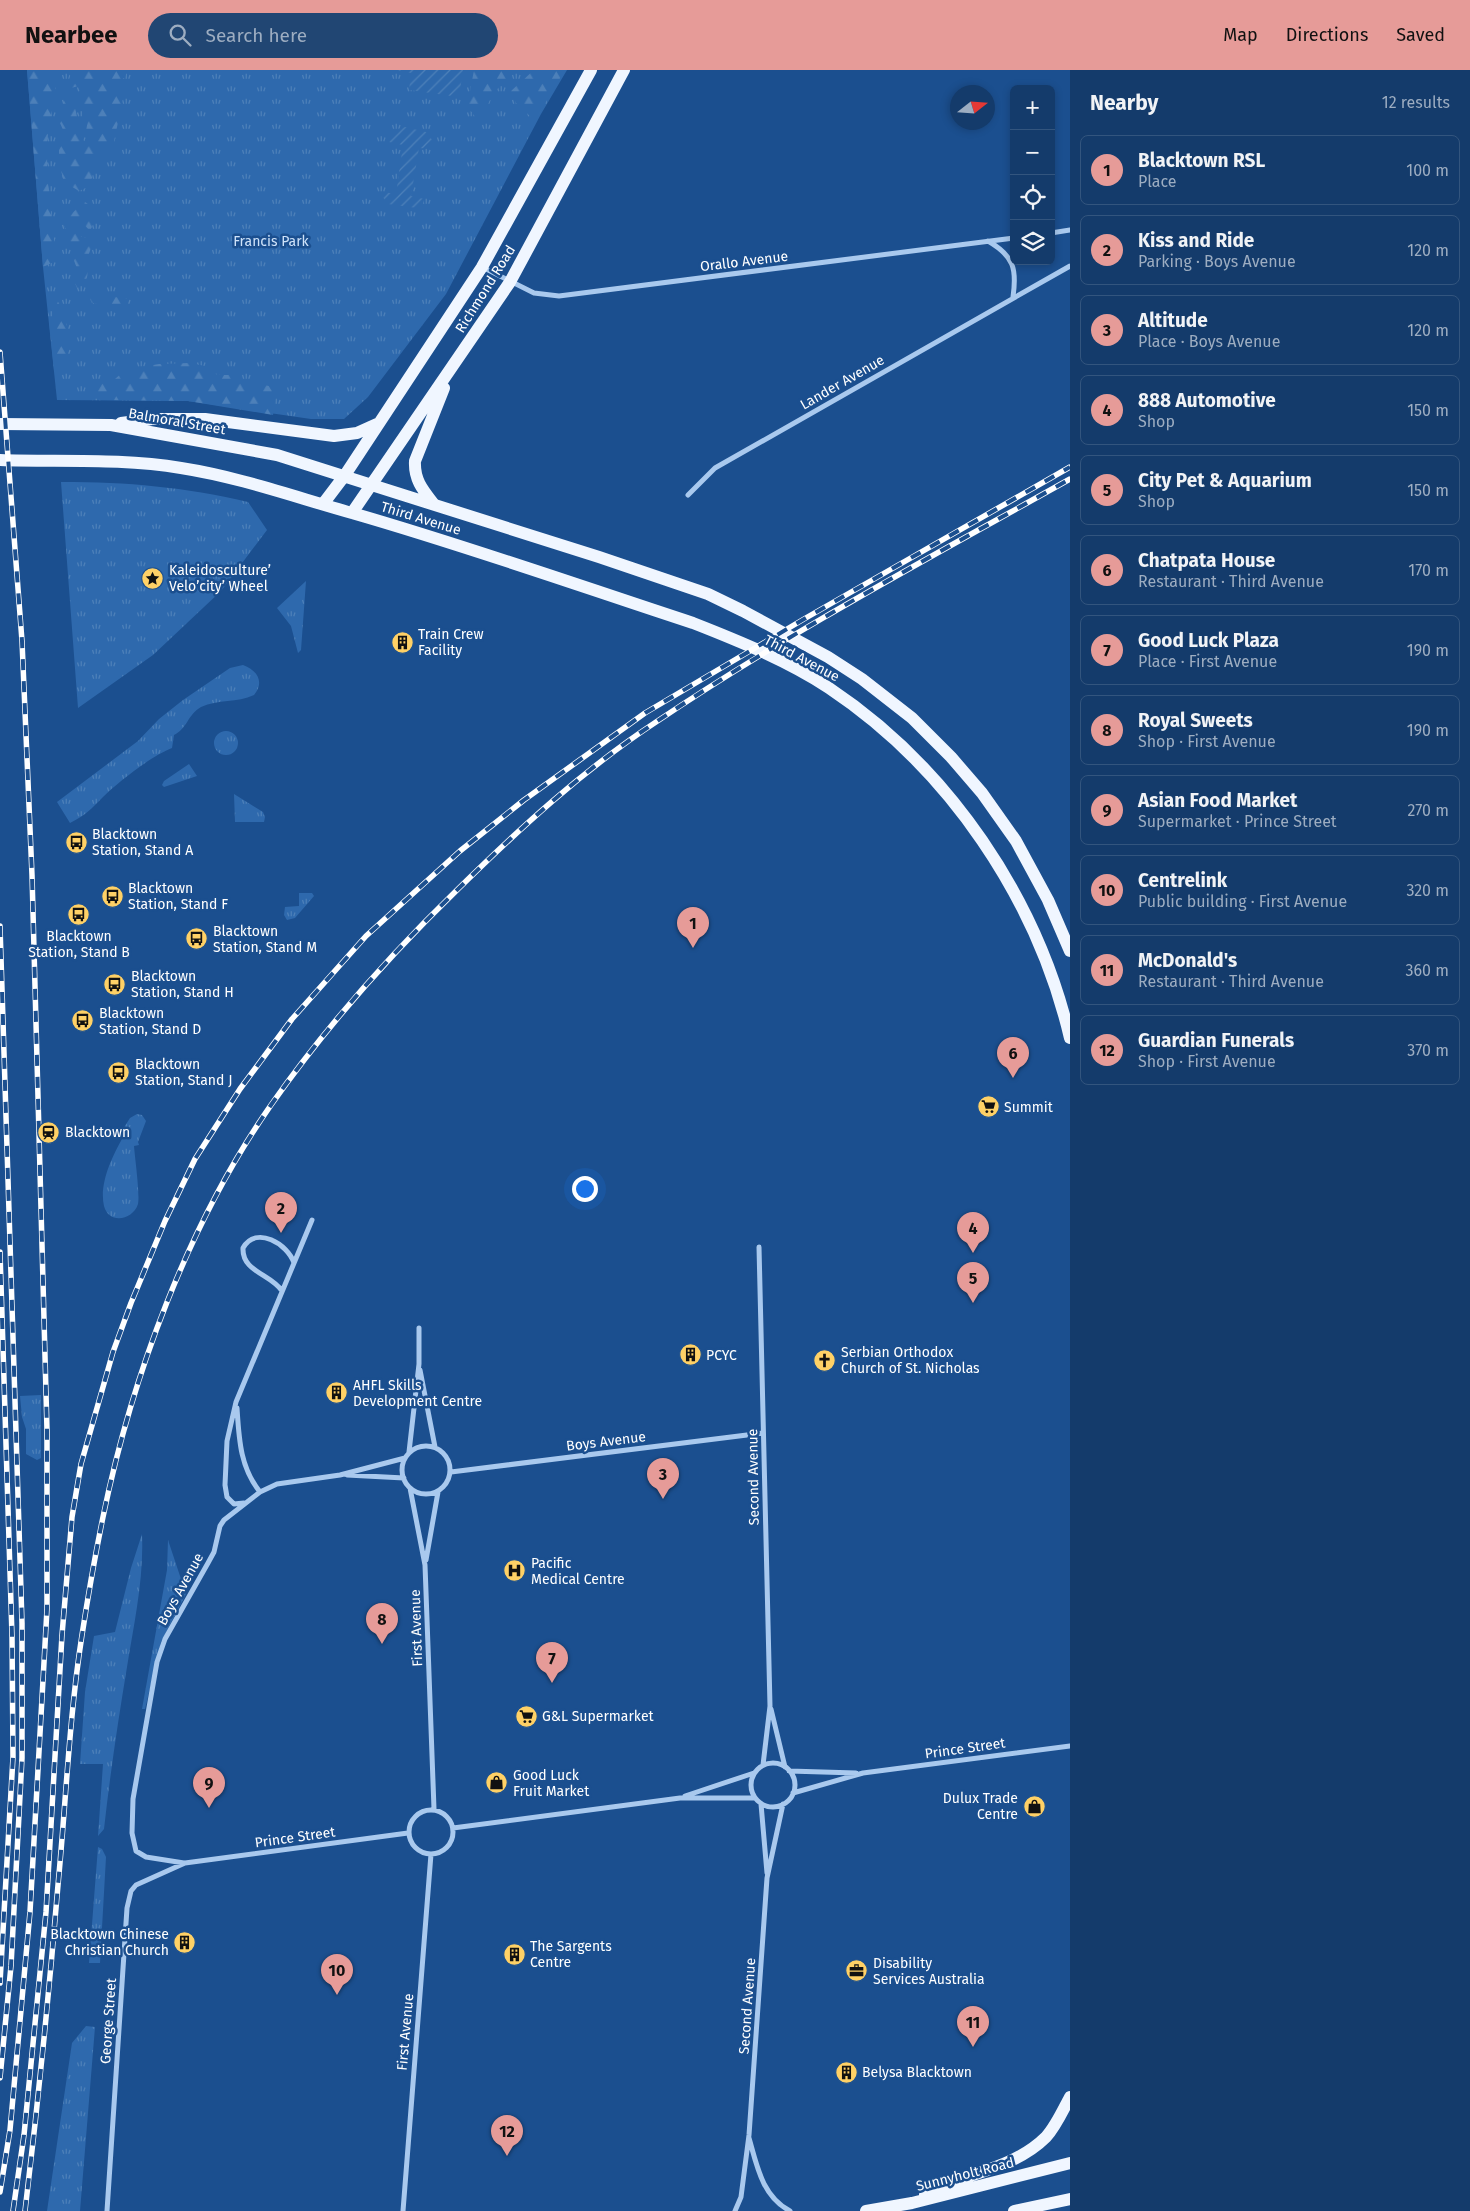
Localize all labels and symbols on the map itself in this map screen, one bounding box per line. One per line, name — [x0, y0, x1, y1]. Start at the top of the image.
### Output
north arrow — [950, 85, 995, 130]
park label: Francis Park — [233, 233, 310, 250]
street label: Richmond Road — [452, 242, 519, 336]
street label: Orallo Avenue — [699, 248, 789, 275]
street label: Lander Avenue — [797, 352, 887, 413]
street label: Balmoral Street — [127, 405, 228, 439]
street label: Third Avenue — [379, 498, 463, 539]
place label: Kaleidosculture’ Velo’city’ Wheel — [169, 562, 271, 595]
place icon: Kaleidosculture’ Velo’city’ Wheel — [141, 566, 165, 590]
place label: Train Crew Facility — [418, 626, 484, 659]
building icon: Train Crew Facility — [390, 630, 414, 654]
street label: Third Avenue — [761, 631, 842, 685]
place label: Blacktown Station, Stand A — [92, 826, 193, 859]
bus stop icon: Blacktown Station, Stand A — [64, 830, 88, 854]
place label: Blacktown Station, Stand F — [128, 880, 228, 913]
bus stop icon: Blacktown Station, Stand F — [100, 884, 124, 908]
bus stop icon: Blacktown Station, Stand B — [67, 902, 91, 926]
pin: 1 — [677, 907, 709, 948]
place label: Blacktown Station, Stand M — [213, 923, 317, 956]
bus stop icon: Blacktown Station, Stand M — [185, 927, 209, 951]
place label: Blacktown Station, Stand B — [28, 928, 130, 961]
place label: Blacktown Station, Stand H — [131, 968, 234, 1001]
bus stop icon: Blacktown Station, Stand H — [103, 972, 127, 996]
place label: Blacktown Station, Stand D — [99, 1005, 201, 1038]
bus stop icon: Blacktown Station, Stand D — [71, 1009, 95, 1033]
pin: 6 — [997, 1037, 1029, 1078]
place label: Blacktown Station, Stand J — [135, 1056, 232, 1089]
bus stop icon: Blacktown Station, Stand J — [107, 1060, 131, 1084]
supermarket icon: Summit — [976, 1095, 1000, 1119]
place label: Summit — [1004, 1099, 1054, 1116]
station icon: Blacktown — [37, 1120, 61, 1144]
place label: Blacktown — [65, 1124, 130, 1141]
your location — [572, 1176, 598, 1202]
pin: 2 — [265, 1192, 297, 1233]
pin: 4 — [957, 1212, 989, 1253]
pin: 5 — [957, 1262, 989, 1303]
building icon: PCYC — [678, 1343, 702, 1367]
place label: Serbian Orthodox Church of St. Nicholas — [841, 1344, 980, 1377]
place label: PCYC — [706, 1347, 737, 1364]
church icon: Serbian Orthodox Church of St. Nicholas — [813, 1348, 837, 1372]
place label: AHFL Skills Development Centre — [353, 1377, 482, 1410]
building icon: AHFL Skills Development Centre — [325, 1381, 349, 1405]
street label: Boys Avenue — [565, 1428, 647, 1455]
street label: Second Avenue — [744, 1429, 763, 1525]
pin: 3 — [647, 1458, 679, 1499]
street label: Boys Avenue — [154, 1550, 207, 1628]
place label: Pacific Medical Centre — [531, 1555, 625, 1588]
hospital icon: Pacific Medical Centre — [503, 1559, 527, 1583]
street label: First Avenue — [407, 1589, 426, 1667]
pin: 8 — [366, 1603, 398, 1644]
pin: 7 — [536, 1642, 568, 1683]
supermarket icon: G&L Supermarket — [514, 1704, 538, 1728]
place label: G&L Supermarket — [542, 1708, 655, 1725]
street label: Prince Street — [924, 1734, 1007, 1763]
pin: 9 — [193, 1767, 225, 1808]
place label: Good Luck Fruit Market — [513, 1767, 590, 1800]
shop icon: Good Luck Fruit Market — [485, 1771, 509, 1795]
place label: Dulux Trade Centre — [943, 1790, 1018, 1823]
shop icon: Dulux Trade Centre — [1022, 1794, 1046, 1818]
street label: Prince Street — [254, 1823, 337, 1852]
place label: Blacktown Chinese Christian Church — [50, 1926, 169, 1959]
building icon: Blacktown Chinese Christian Church — [173, 1930, 197, 1954]
place label: The Sargents Centre — [530, 1938, 612, 1971]
building icon: The Sargents Centre — [502, 1942, 526, 1966]
pin: 10 — [321, 1954, 353, 1995]
place label: Disability Services Australia — [873, 1955, 985, 1988]
street label: Second Avenue — [736, 1957, 759, 2055]
office icon: Disability Services Australia — [845, 1959, 869, 1983]
street label: George Street — [97, 1977, 120, 2065]
street label: First Avenue — [394, 1993, 417, 2071]
pin: 11 — [957, 2006, 989, 2047]
building icon: Belysa Blacktown — [834, 2060, 858, 2084]
place label: Belysa Blacktown — [862, 2064, 972, 2081]
pin: 12 — [491, 2115, 523, 2156]
street label: Sunnyholt Road — [914, 2154, 1016, 2195]

